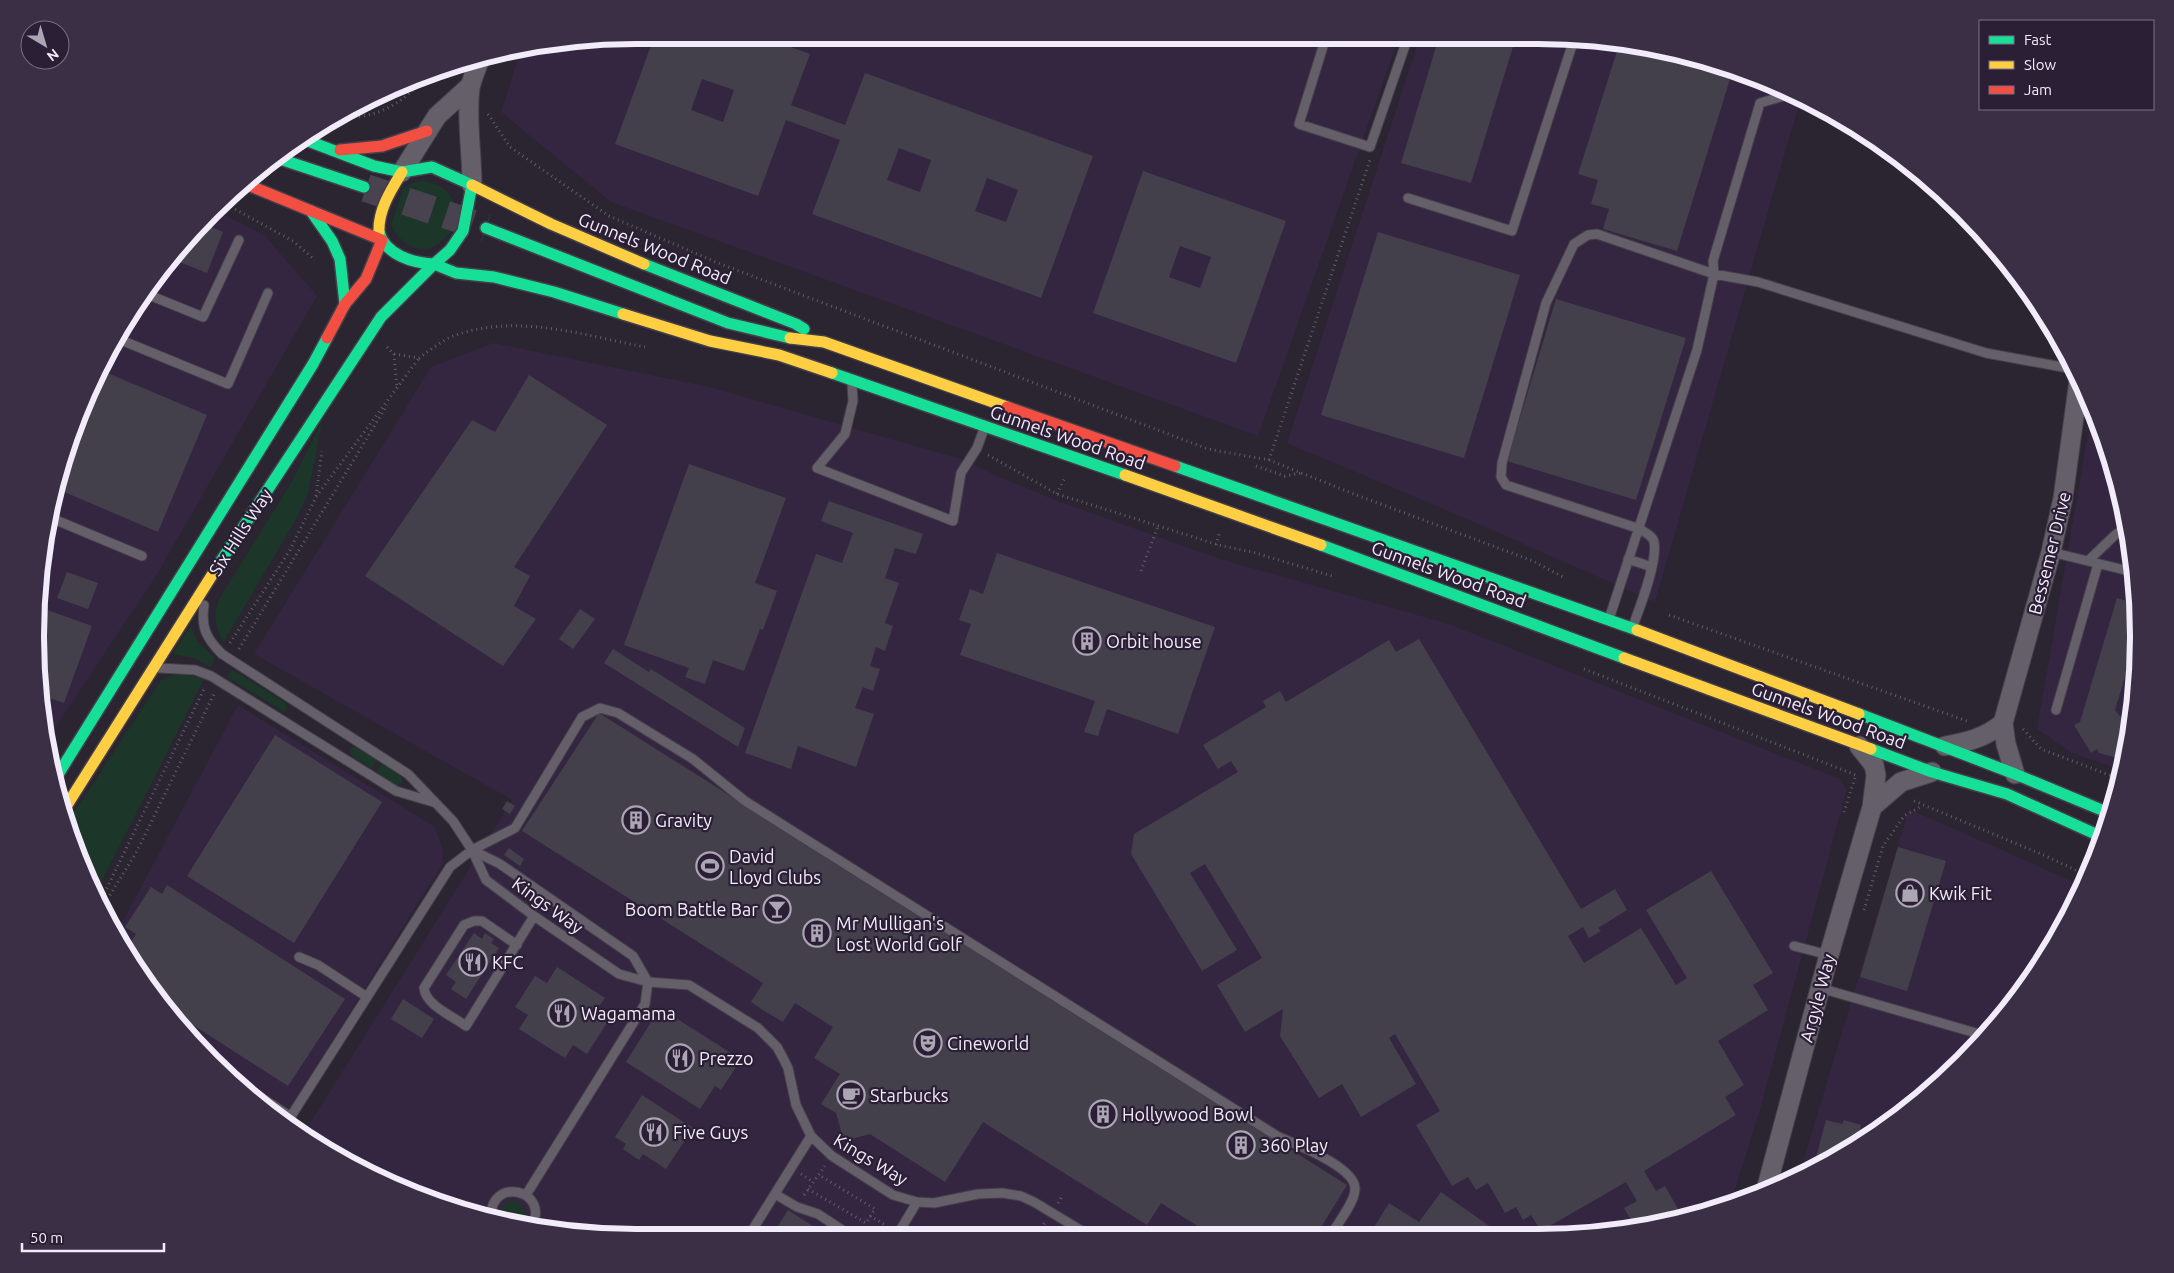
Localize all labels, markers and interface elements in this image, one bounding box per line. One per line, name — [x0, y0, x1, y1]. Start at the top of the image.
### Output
north arrow — [20, 20, 70, 70]
legend — [1979, 20, 2154, 110]
text: Fast — [2024, 31, 2052, 48]
text: N — [44, 46, 62, 65]
text: Slow — [2024, 56, 2057, 73]
text: Jam — [2024, 81, 2052, 98]
street label: Gunnels Wood Road — [576, 208, 734, 288]
street label: Gunnels Wood Road — [988, 401, 1148, 473]
street label: Six Hills Way — [205, 485, 276, 579]
street label: Bessemer Drive — [2024, 489, 2074, 617]
street label: Gunnels Wood Road — [1369, 537, 1529, 611]
building icon: Orbit house — [1072, 626, 1102, 656]
place label: Orbit house — [1106, 631, 1202, 651]
street label: Gunnels Wood Road — [1749, 678, 1909, 752]
building icon: Gravity — [621, 805, 651, 835]
place label: Gravity — [655, 810, 712, 830]
place label: David Lloyd Clubs — [729, 846, 821, 887]
sports icon: David Lloyd Clubs — [695, 851, 725, 881]
street label: Kings Way — [509, 873, 587, 938]
shop icon: Kwik Fit — [1895, 878, 1925, 908]
place label: Kwik Fit — [1929, 883, 1992, 903]
bar icon: Boom Battle Bar — [762, 894, 792, 924]
place label: Boom Battle Bar — [625, 899, 758, 919]
place label: Mr Mulligan's Lost World Golf — [836, 913, 962, 954]
building icon: Mr Mulligan's Lost World Golf — [802, 918, 832, 948]
restaurant icon: KFC — [458, 947, 488, 977]
street label: Argyle Way — [1796, 951, 1838, 1044]
place label: KFC — [492, 952, 523, 972]
restaurant icon: Wagamama — [547, 998, 577, 1028]
place label: Wagamama — [581, 1003, 676, 1023]
theatre icon: Cineworld — [913, 1028, 943, 1058]
place label: Cineworld — [947, 1033, 1029, 1053]
restaurant icon: Prezzo — [665, 1043, 695, 1073]
place label: Prezzo — [699, 1048, 753, 1068]
cafe icon: Starbucks — [836, 1080, 866, 1110]
place label: Starbucks — [870, 1085, 949, 1105]
building icon: Hollywood Bowl — [1088, 1099, 1118, 1129]
place label: Hollywood Bowl — [1122, 1104, 1254, 1124]
restaurant icon: Five Guys — [639, 1117, 669, 1147]
place label: Five Guys — [673, 1122, 748, 1142]
street label: Kings Way — [831, 1129, 912, 1189]
building icon: 360 Play — [1226, 1130, 1256, 1160]
place label: 360 Play — [1260, 1135, 1328, 1155]
scale bar — [22, 1220, 165, 1252]
text: 50 m — [30, 1229, 63, 1246]

